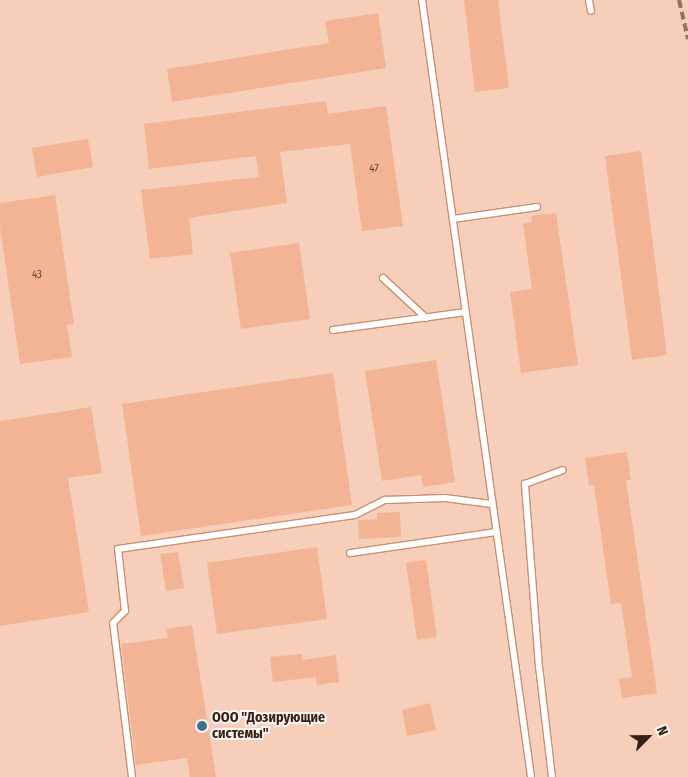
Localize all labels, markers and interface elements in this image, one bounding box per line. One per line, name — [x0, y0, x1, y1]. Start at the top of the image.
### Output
house number: 47 — [369, 162, 379, 176]
house number: 43 — [32, 268, 42, 282]
place label: ООО "Дозирующие системы" — [212, 710, 325, 742]
north arrow — [623, 712, 673, 762]
marker: ООО "Дозирующие системы" — [196, 720, 208, 732]
text: N — [653, 724, 672, 738]

